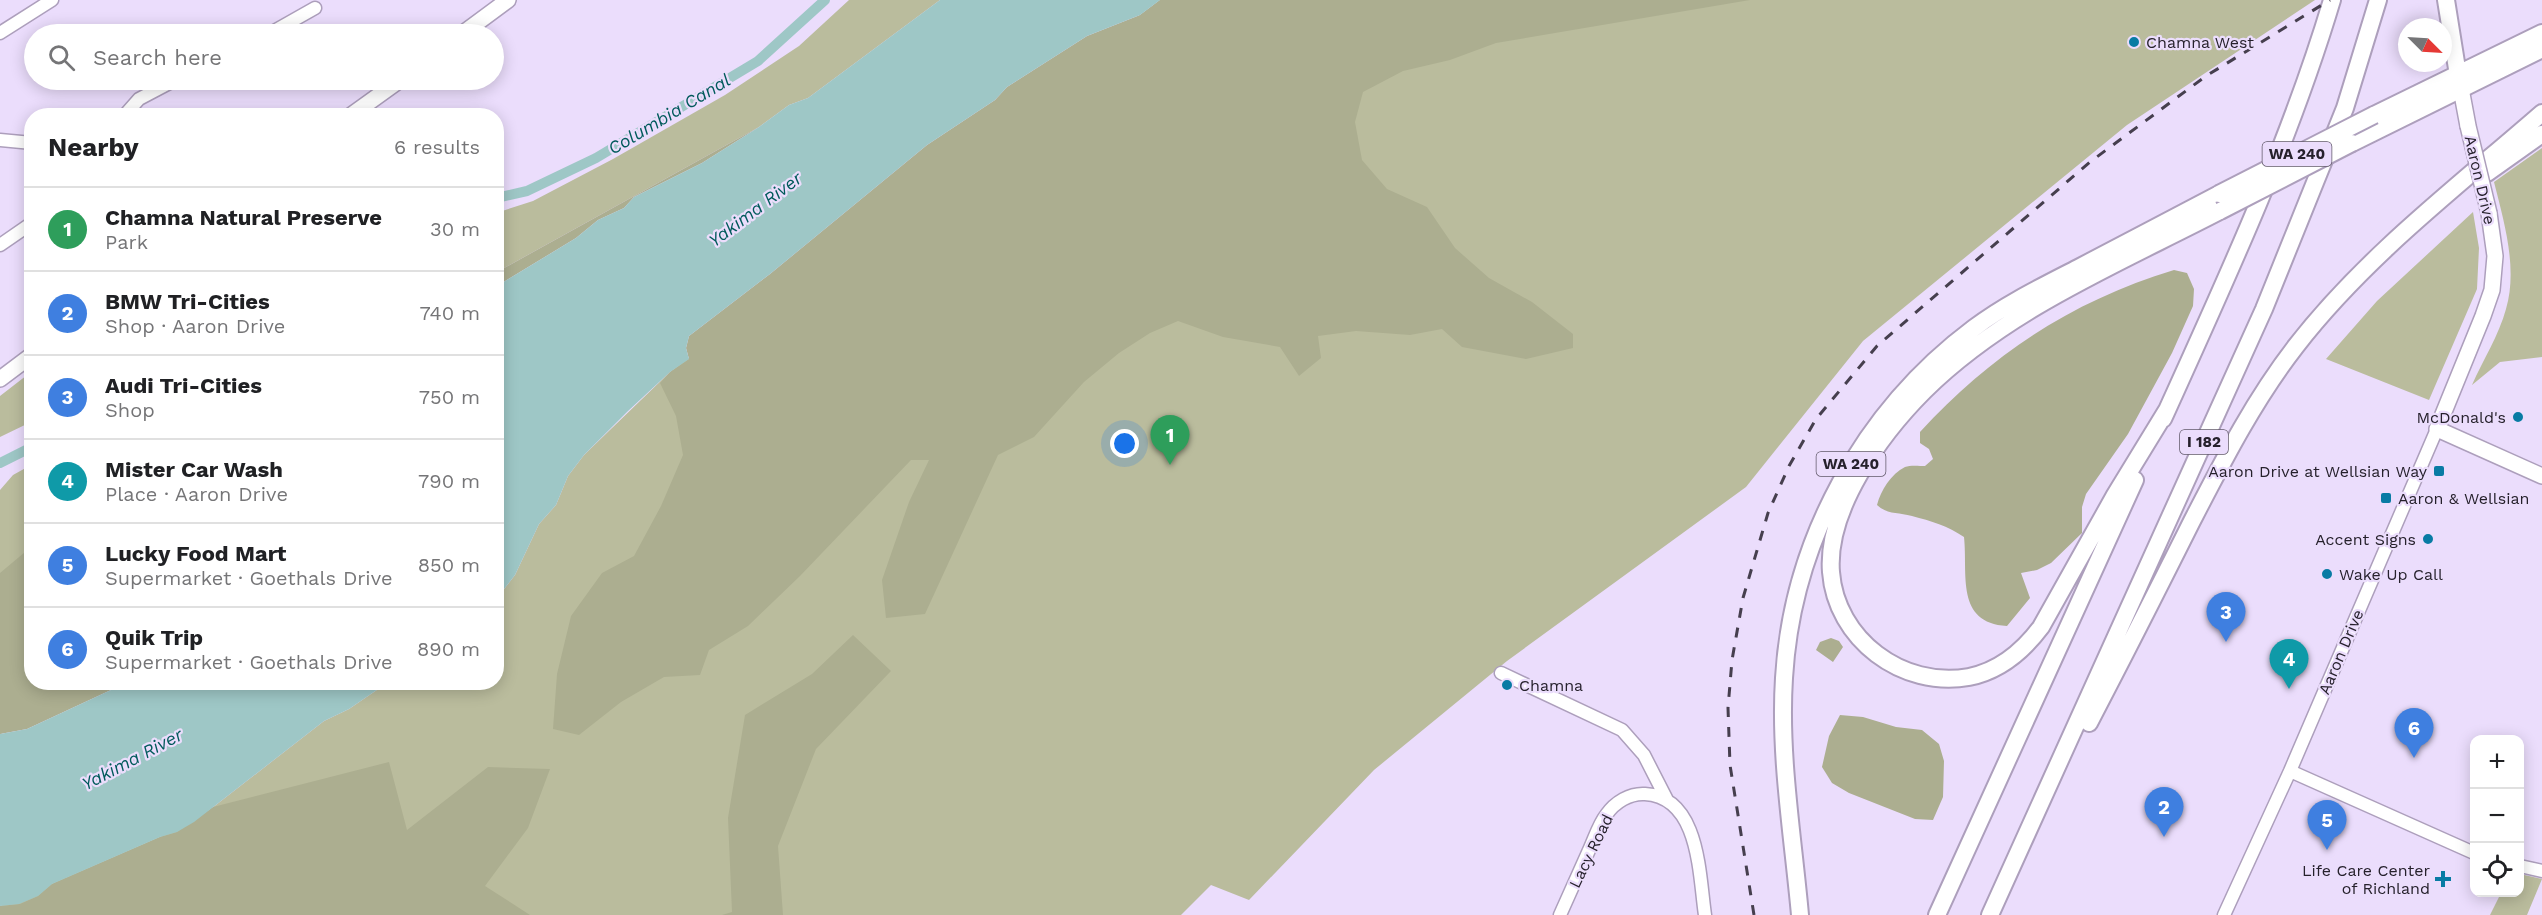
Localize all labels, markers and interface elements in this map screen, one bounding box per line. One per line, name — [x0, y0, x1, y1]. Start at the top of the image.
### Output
north arrow — [2398, 18, 2452, 72]
search box — [24, 24, 504, 90]
place label: Chamna West — [2146, 33, 2254, 52]
marker: Chamna West — [2127, 35, 2141, 49]
icon: search — [45, 41, 78, 74]
text: Search here — [93, 45, 222, 70]
water label: Columbia Canal — [604, 69, 734, 159]
text: Nearby — [48, 132, 139, 162]
street label: Aaron Drive — [2461, 134, 2499, 226]
text: 6 results — [394, 135, 480, 159]
road number: WA 240 — [2262, 142, 2332, 166]
water label: Yakima River — [704, 167, 806, 251]
text: Chamna Natural Preserve — [105, 205, 382, 230]
text: 1 — [63, 217, 72, 241]
text: 30 m — [430, 217, 480, 241]
text: Park — [105, 230, 148, 254]
text: BMW Tri-Cities — [105, 289, 270, 314]
text: 2 — [62, 301, 73, 325]
text: 740 m — [420, 301, 480, 325]
text: Shop · Aaron Drive — [105, 314, 285, 338]
text: Audi Tri-Cities — [105, 373, 262, 398]
text: 3 — [62, 385, 73, 409]
text: 750 m — [419, 385, 480, 409]
text: Shop — [105, 398, 155, 422]
place label: McDonald's — [2417, 408, 2506, 427]
marker: McDonald's — [2511, 410, 2525, 424]
pin: 1 — [1150, 416, 1190, 465]
your location — [1110, 429, 1139, 458]
road number: I 182 — [2180, 430, 2228, 454]
road number: WA 240 — [1816, 452, 1886, 476]
text: Mister Car Wash — [105, 457, 283, 482]
place label: Aaron Drive at Wellsian Way — [2208, 462, 2428, 481]
marker: Aaron Drive at Wellsian Way — [2432, 464, 2446, 478]
text: 4 — [61, 469, 74, 493]
text: 790 m — [418, 469, 480, 493]
text: Place · Aaron Drive — [105, 482, 288, 506]
place label: Aaron & Wellsian — [2398, 489, 2529, 508]
marker: Aaron & Wellsian — [2379, 491, 2393, 505]
place label: Accent Signs — [2315, 530, 2416, 549]
marker: Accent Signs — [2421, 532, 2435, 546]
text: Lucky Food Mart — [105, 541, 286, 566]
text: 5 — [62, 553, 73, 577]
text: 850 m — [418, 553, 480, 577]
place label: Wake Up Call — [2339, 565, 2443, 584]
text: Supermarket · Goethals Drive — [105, 566, 393, 590]
marker: Wake Up Call — [2320, 567, 2334, 581]
pin: 3 — [2206, 592, 2246, 642]
street label: Aaron Drive — [2315, 607, 2367, 697]
text: Quik Trip — [105, 625, 203, 650]
text: 6 — [61, 637, 74, 661]
text: 890 m — [417, 637, 480, 661]
pin: 4 — [2270, 640, 2308, 689]
text: Supermarket · Goethals Drive — [105, 650, 393, 674]
place label: Chamna — [1519, 676, 1583, 695]
marker: Chamna — [1500, 678, 1514, 692]
pin: 6 — [2394, 708, 2434, 758]
water label: Yakima River — [78, 723, 187, 794]
map controls — [2470, 735, 2524, 897]
button: + — [2470, 735, 2524, 789]
pin: 2 — [2144, 788, 2184, 837]
button: − — [2470, 789, 2524, 843]
pin: 5 — [2308, 800, 2346, 850]
street label: Lacy Road — [1565, 811, 1617, 891]
button: locate — [2470, 843, 2524, 897]
place label: Life Care Center of Richland — [2302, 861, 2430, 898]
marker: Life Care Center of Richland — [2434, 870, 2452, 888]

